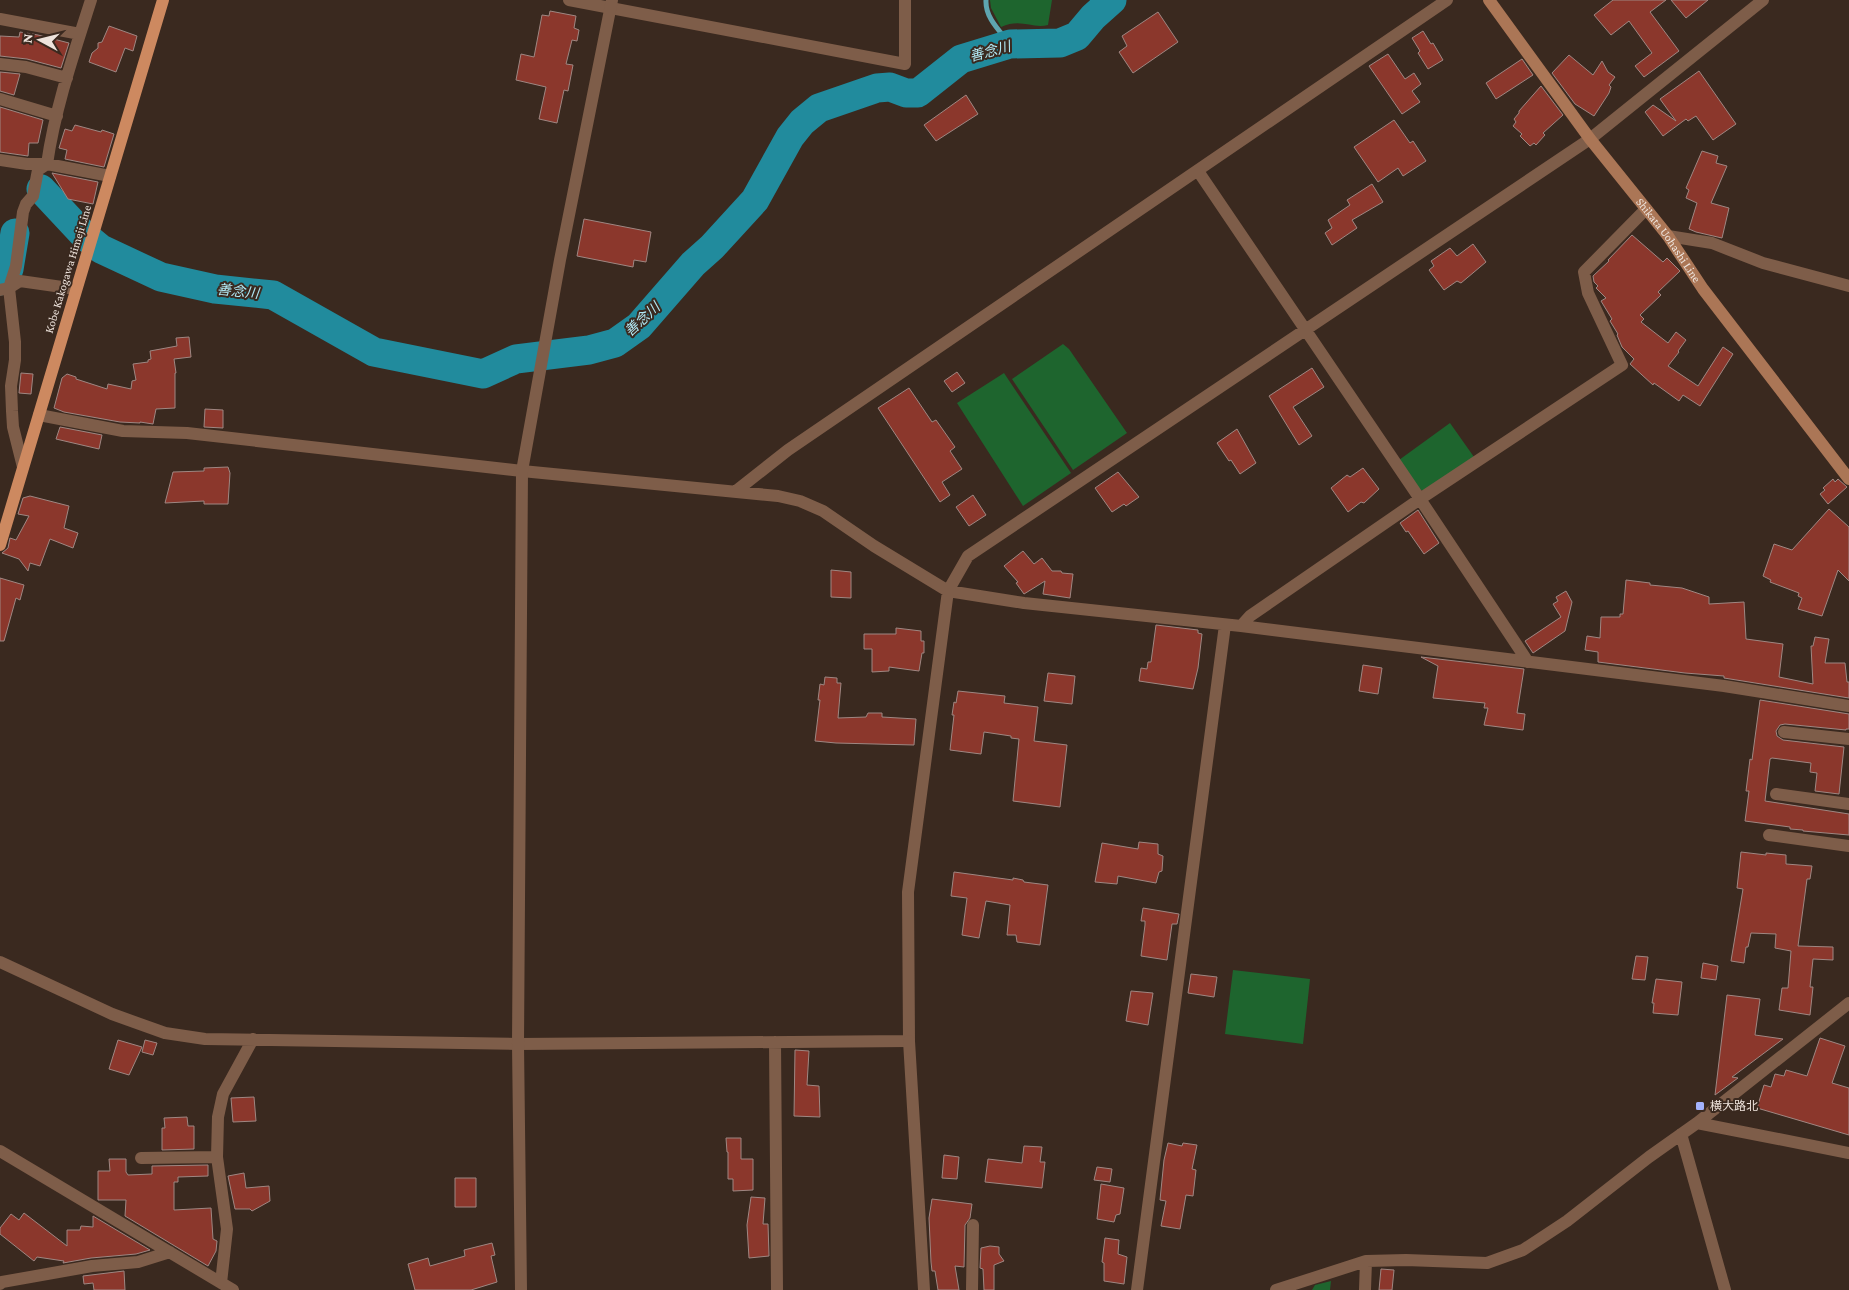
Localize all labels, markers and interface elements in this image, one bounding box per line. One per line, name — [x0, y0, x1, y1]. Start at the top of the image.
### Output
north arrow — [15, 15, 65, 65]
text: N — [19, 32, 36, 44]
water label: 善念川 — [968, 37, 1014, 64]
street label: Shikata Uohashi Line — [1633, 195, 1704, 285]
street label: Kobe Kakogawa Himeji Line — [42, 203, 94, 335]
water label: 善念川 — [216, 281, 262, 301]
water label: 善念川 — [621, 297, 664, 339]
place label: 横大路北 — [1710, 1099, 1758, 1113]
marker: 横大路北 — [1694, 1100, 1706, 1112]

